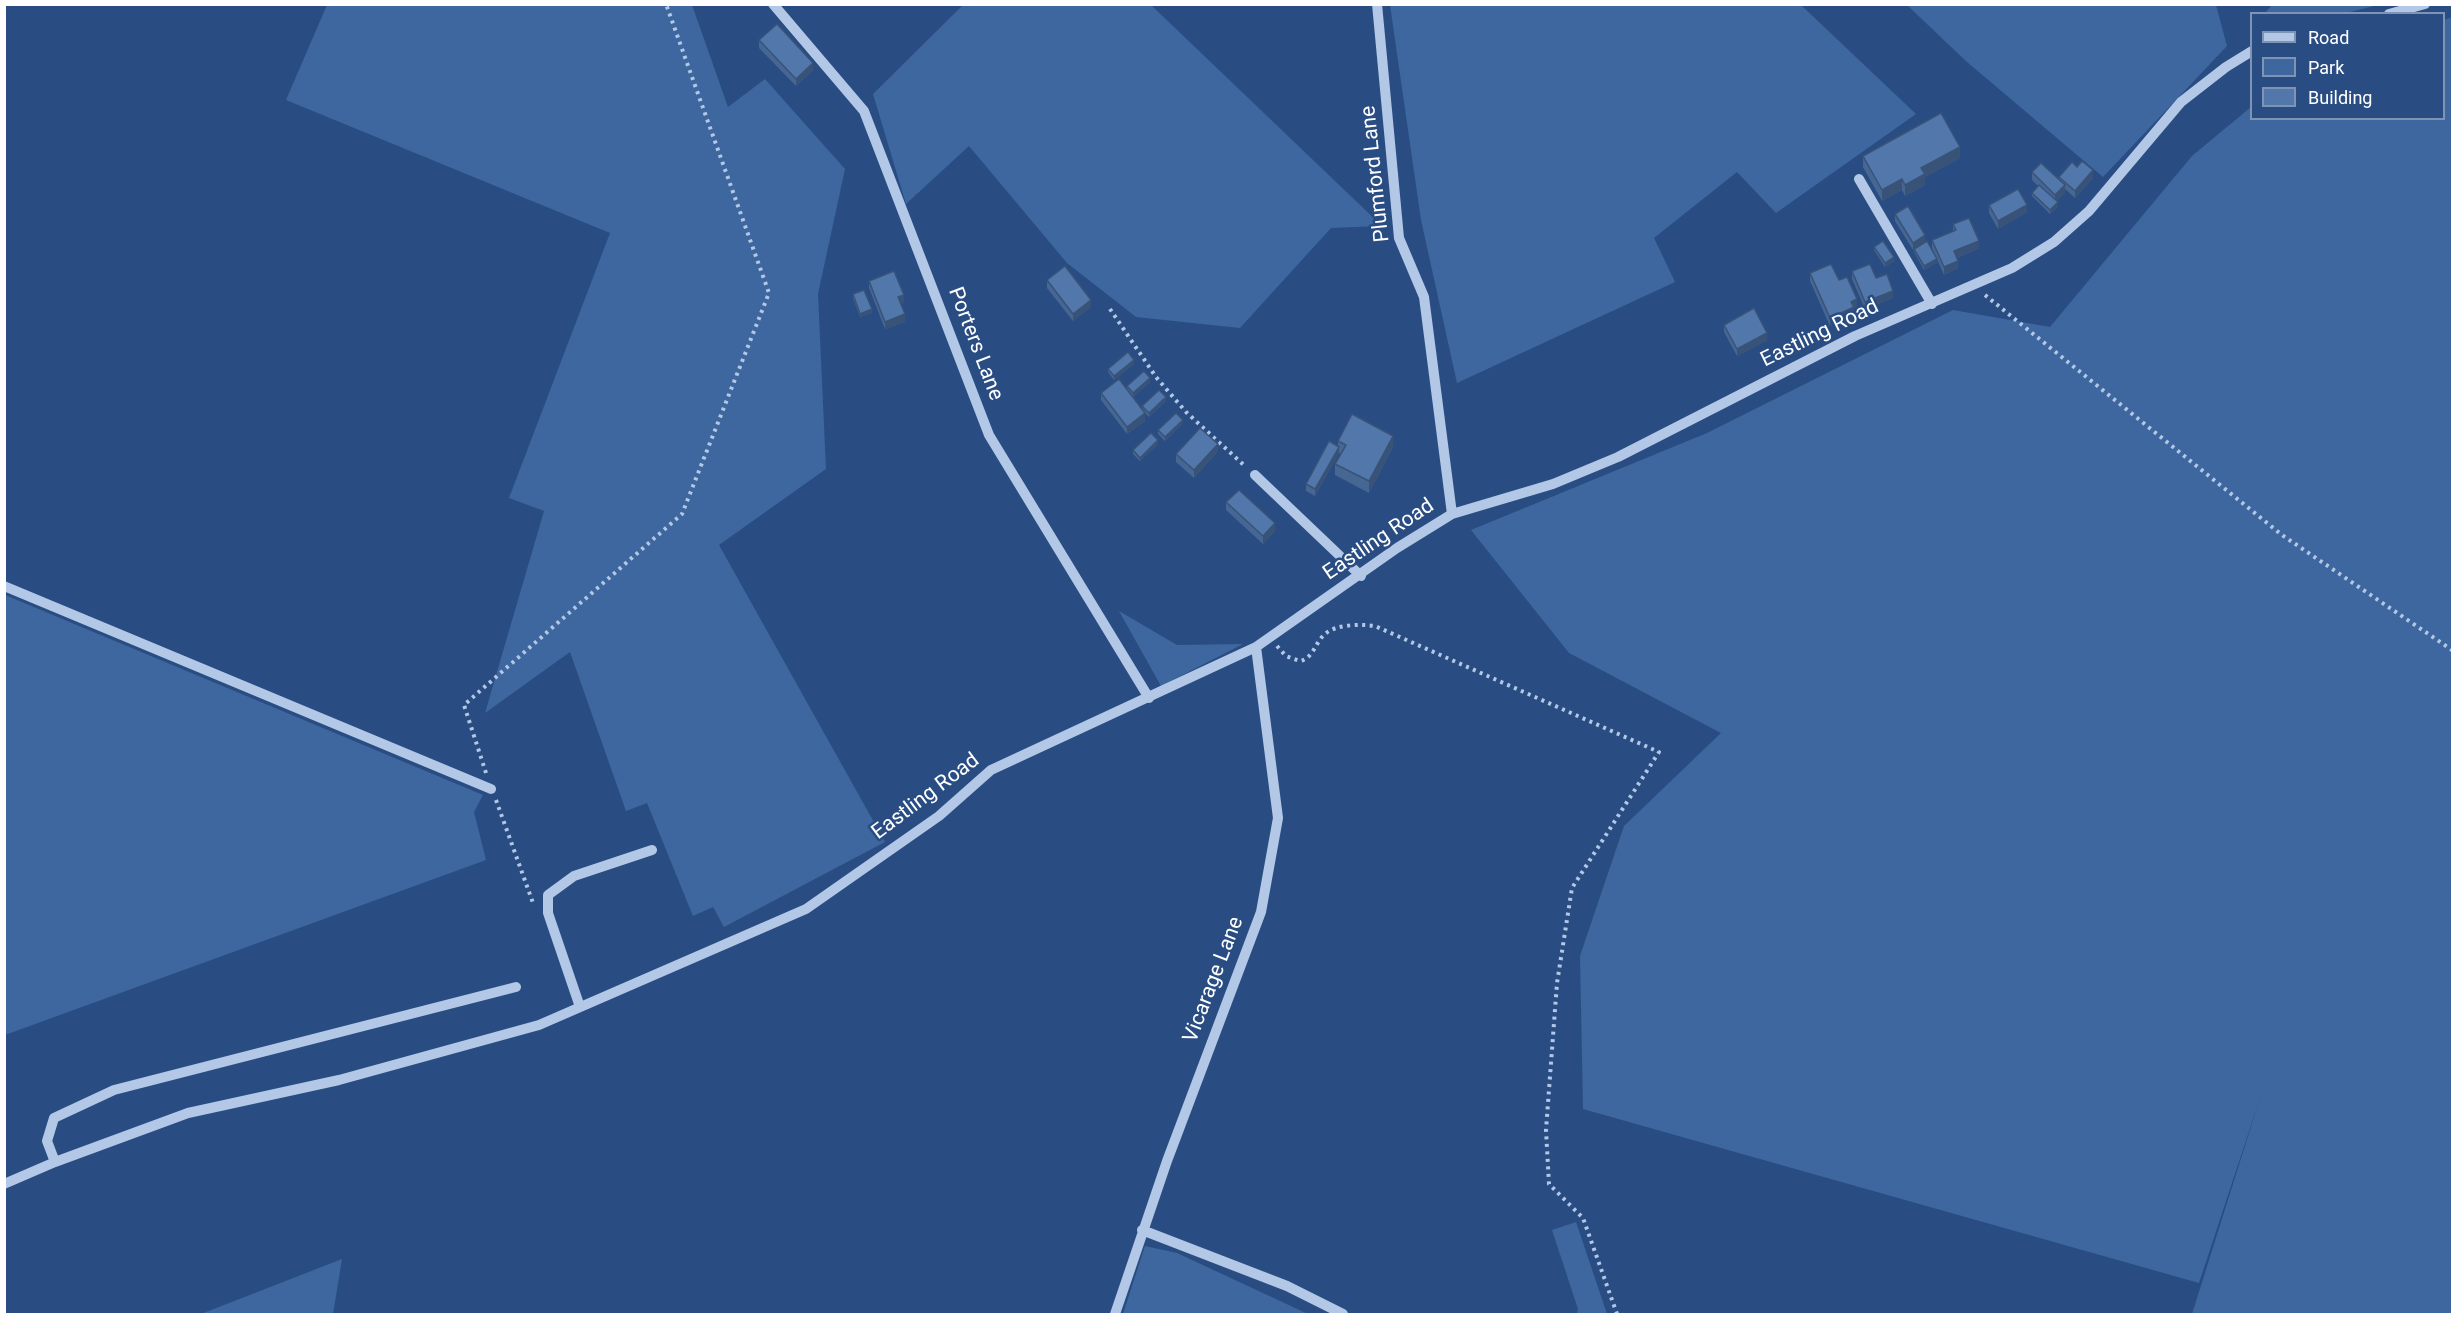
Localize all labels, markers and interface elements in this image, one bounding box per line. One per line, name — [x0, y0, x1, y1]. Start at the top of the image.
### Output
legend — [2250, 12, 2445, 120]
text: Road — [2308, 27, 2349, 48]
text: Park — [2308, 57, 2344, 78]
text: Building — [2308, 87, 2372, 108]
street label: Plumford Lane — [1356, 105, 1396, 243]
street label: Porters Lane — [942, 284, 1008, 404]
street label: Eastling Road — [1757, 295, 1883, 373]
street label: Eastling Road — [1319, 494, 1439, 586]
street label: Eastling Road — [867, 748, 985, 846]
street label: Vicarage Lane — [1178, 914, 1250, 1046]

